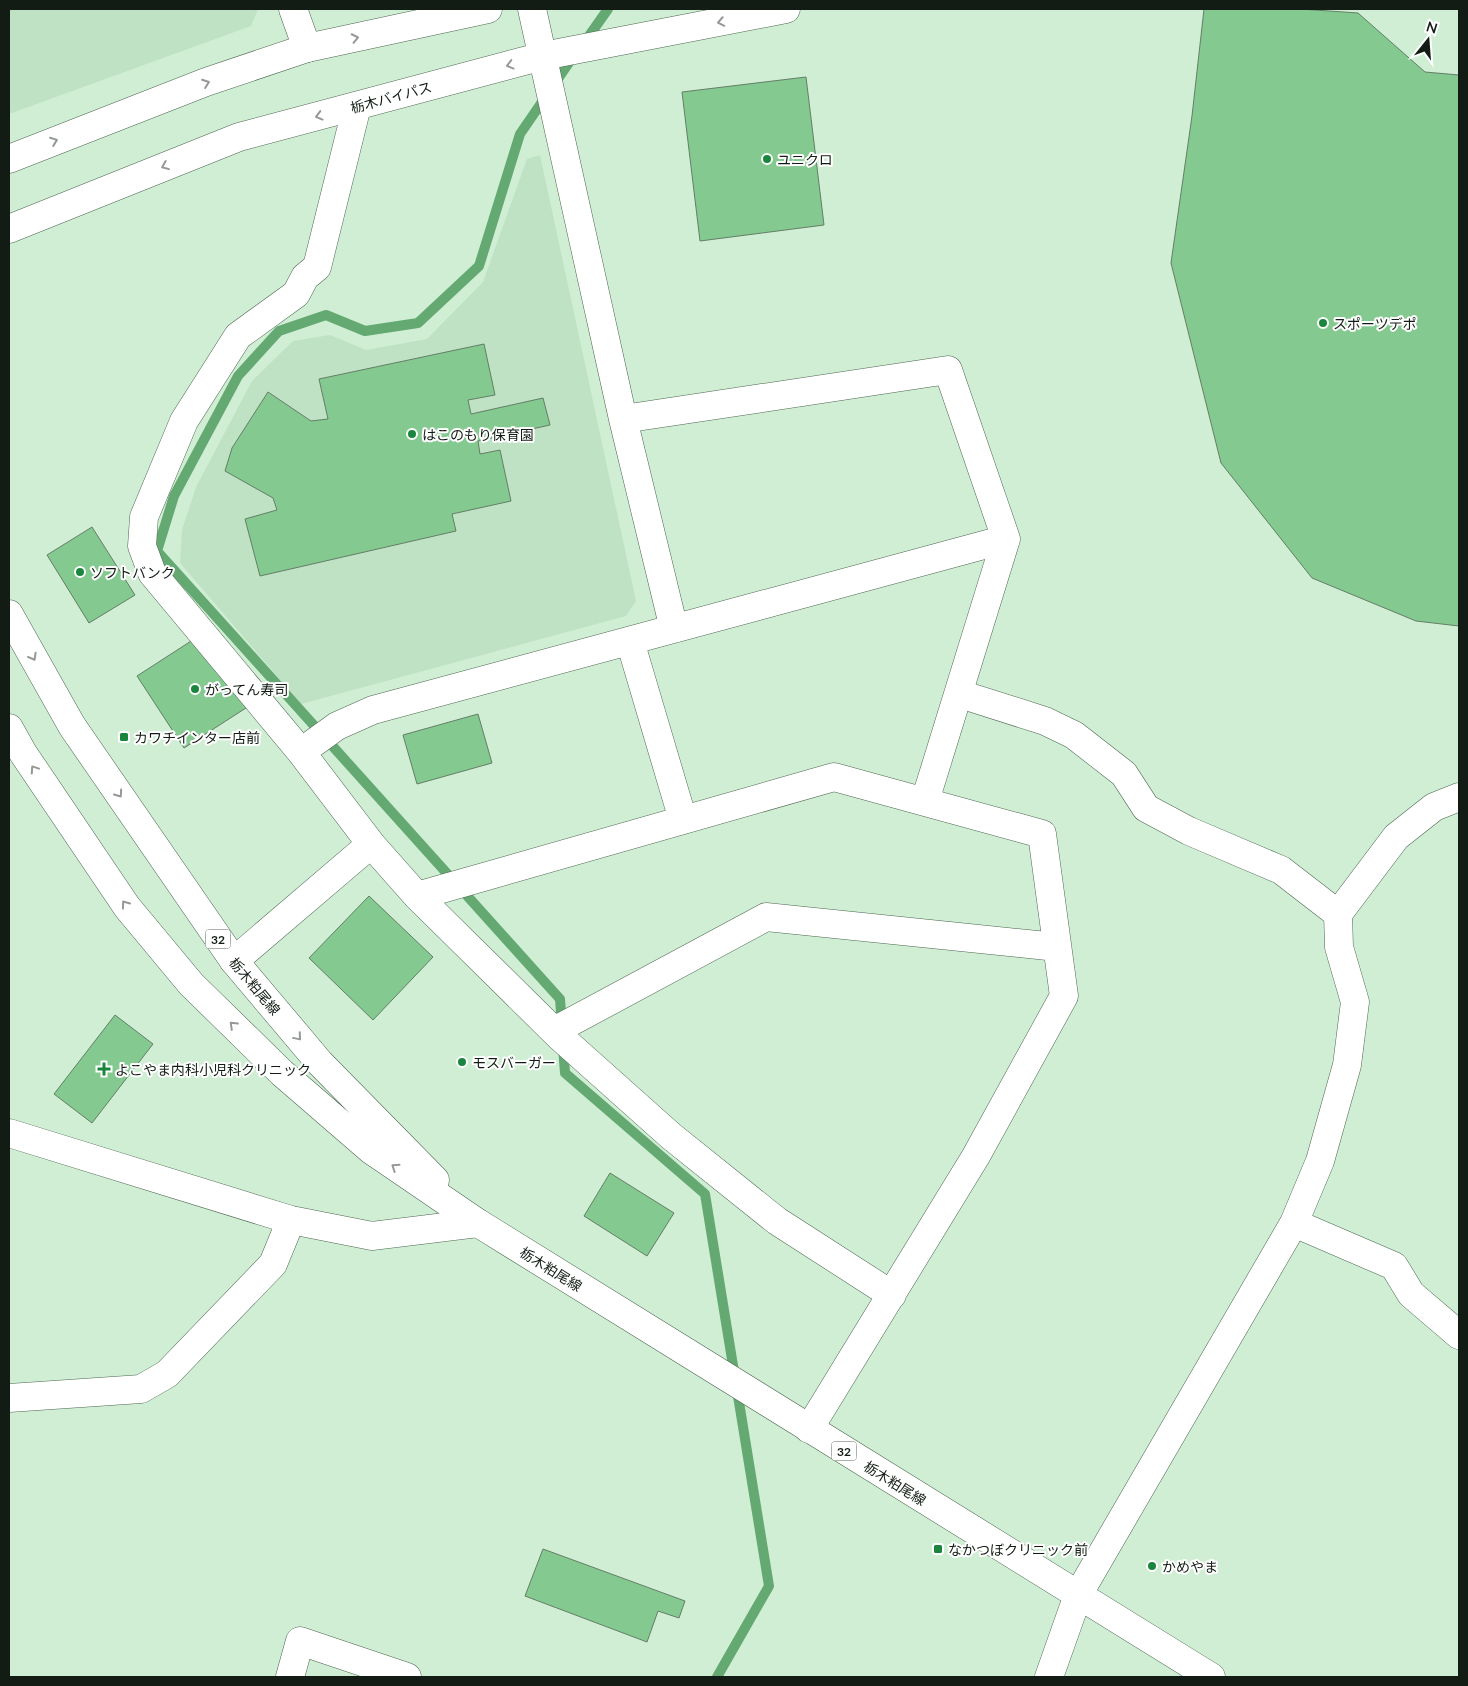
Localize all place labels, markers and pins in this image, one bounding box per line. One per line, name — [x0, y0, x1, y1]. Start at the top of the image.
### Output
place label: ユニクロ — [777, 151, 833, 168]
marker: ユニクロ — [761, 153, 773, 165]
place label: スポーツデポ — [1333, 315, 1417, 332]
marker: スポーツデポ — [1317, 317, 1329, 329]
place label: はこのもり保育園 — [422, 426, 534, 443]
marker: はこのもり保育園 — [406, 428, 418, 440]
place label: ソフトバンク — [90, 564, 175, 581]
marker: ソフトバンク — [74, 566, 86, 578]
place label: がってん寿司 — [205, 681, 288, 698]
marker: がってん寿司 — [189, 683, 201, 695]
place label: カワチインター店前 — [134, 729, 260, 746]
marker: カワチインター店前 — [118, 731, 130, 743]
place label: モスバーガー — [472, 1054, 556, 1071]
marker: モスバーガー — [456, 1056, 468, 1068]
place label: よこやま内科小児科クリニック — [115, 1061, 311, 1078]
marker: よこやま内科小児科クリニック — [97, 1062, 111, 1076]
place label: なかつぼクリニック前 — [948, 1541, 1088, 1558]
marker: なかつぼクリニック前 — [932, 1543, 944, 1555]
place label: かめやま — [1162, 1558, 1218, 1575]
marker: かめやま — [1146, 1560, 1158, 1572]

